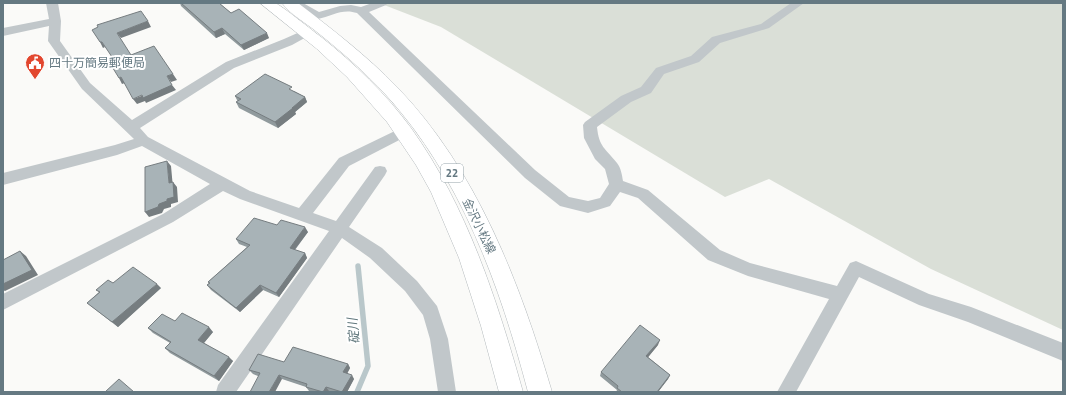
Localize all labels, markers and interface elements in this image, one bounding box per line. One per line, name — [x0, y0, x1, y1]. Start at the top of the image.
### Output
public building icon: 四十万簡易郵便局 — [24, 52, 46, 80]
place label: 四十万簡易郵便局 — [49, 53, 145, 72]
road number: 22 — [441, 164, 463, 182]
street label: 金沢小松線 — [458, 195, 501, 257]
water label: 碇川 — [341, 315, 364, 345]

